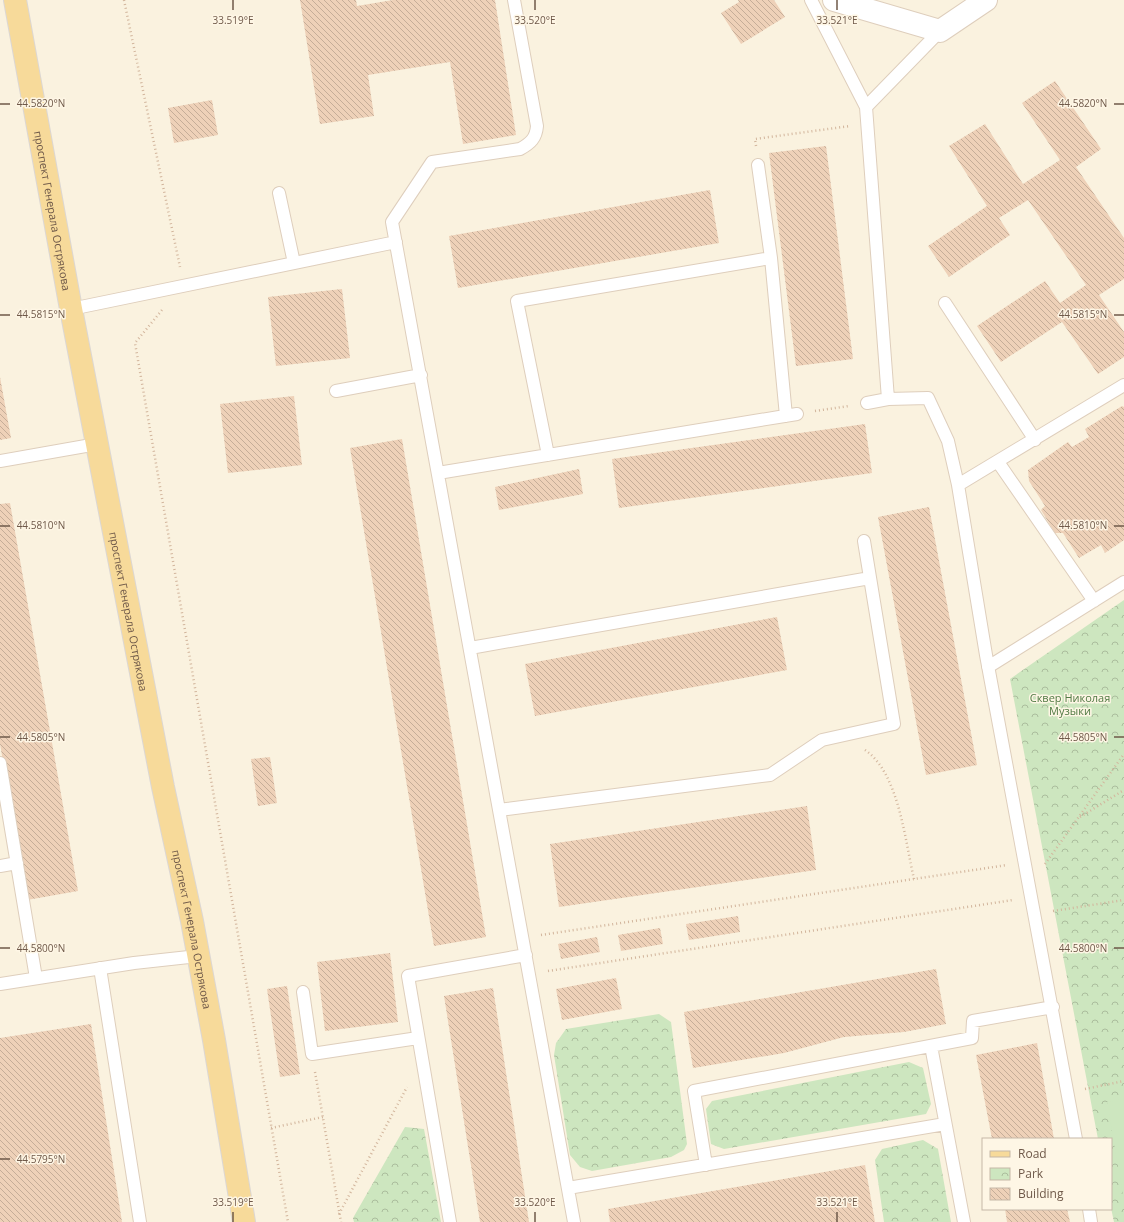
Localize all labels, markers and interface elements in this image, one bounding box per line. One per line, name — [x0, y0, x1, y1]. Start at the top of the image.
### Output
text: 33.519°E — [212, 13, 254, 27]
text: 33.520°E — [514, 13, 556, 27]
text: 33.521°E — [816, 13, 858, 27]
text: 44.5820°N — [17, 96, 65, 110]
text: 44.5820°N — [1059, 96, 1107, 110]
street label: проспект Генерала Острякова — [31, 130, 75, 292]
text: 44.5815°N — [17, 307, 65, 321]
text: 44.5815°N — [1059, 307, 1107, 321]
text: 44.5810°N — [17, 518, 65, 532]
text: 44.5810°N — [1059, 518, 1107, 532]
street label: проспект Генерала Острякова — [107, 530, 152, 692]
park label: Сквер Николая Музыки — [1030, 690, 1110, 718]
text: 44.5805°N — [17, 730, 65, 744]
text: 44.5805°N — [1059, 730, 1107, 744]
street label: проспект Генерала Острякова — [169, 848, 216, 1010]
text: 44.5800°N — [17, 941, 65, 955]
text: 44.5800°N — [1059, 941, 1107, 955]
legend — [982, 1138, 1112, 1210]
text: Road — [1018, 1145, 1047, 1162]
text: 44.5795°N — [17, 1152, 65, 1166]
text: Park — [1018, 1165, 1044, 1182]
text: Building — [1018, 1185, 1064, 1202]
text: 33.519°E — [212, 1195, 254, 1209]
text: 33.520°E — [514, 1195, 556, 1209]
text: 33.521°E — [816, 1195, 858, 1209]

